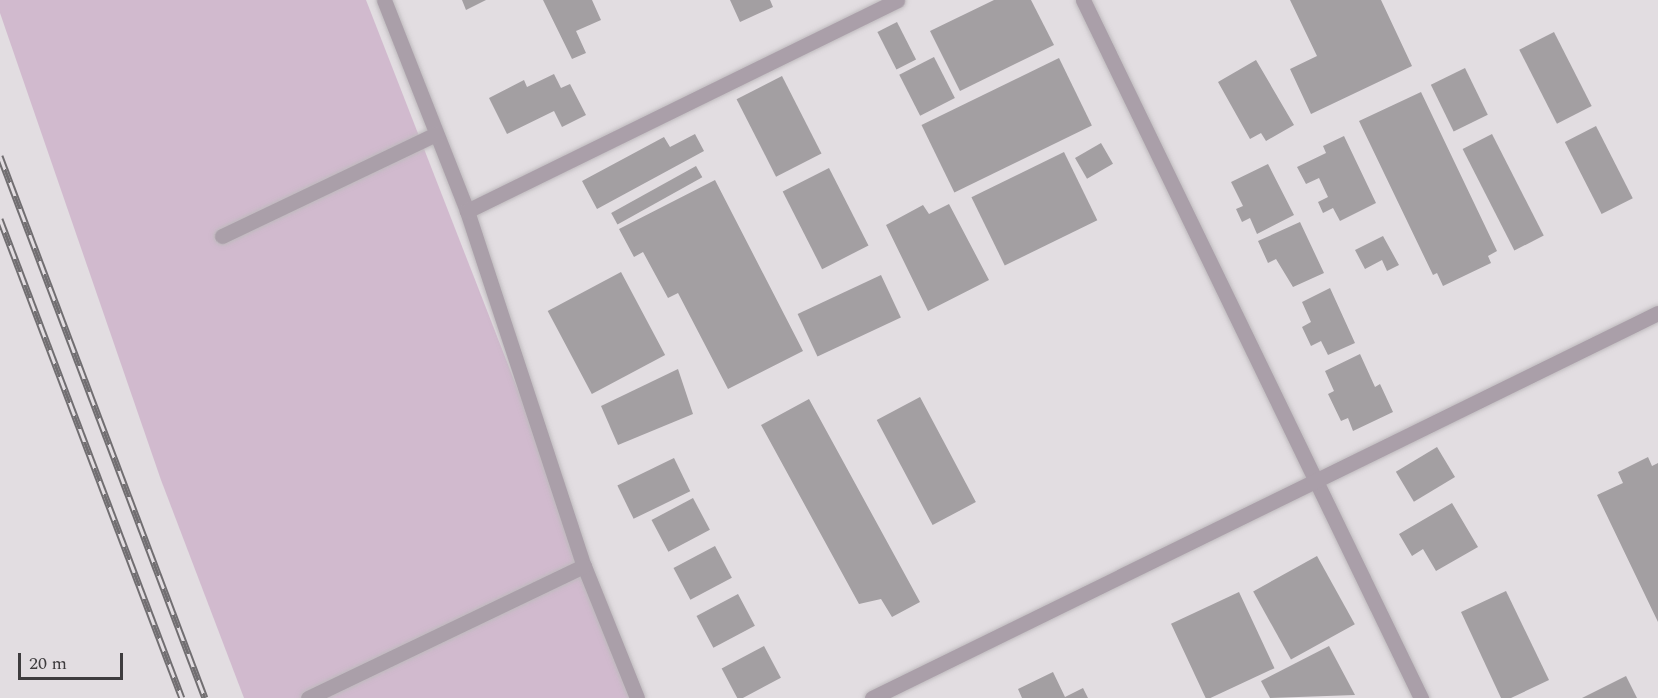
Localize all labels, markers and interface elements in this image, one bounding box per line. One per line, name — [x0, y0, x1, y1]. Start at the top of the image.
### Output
scale bar — [21, 641, 126, 679]
text: 20 m — [29, 650, 67, 677]

